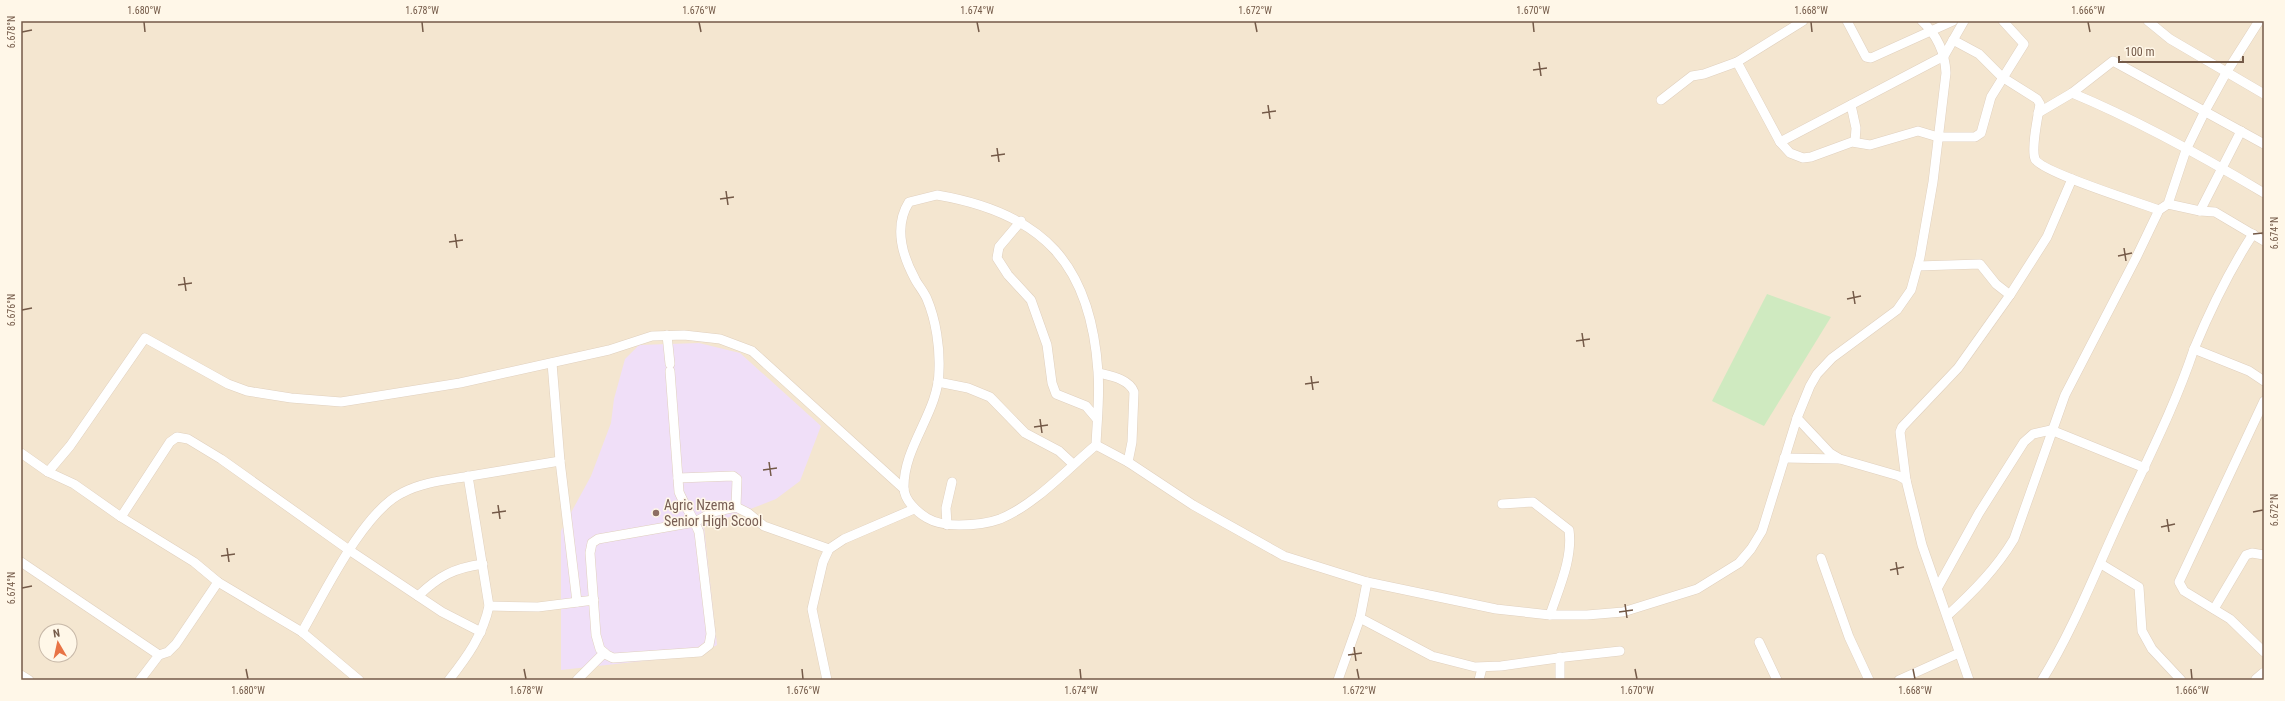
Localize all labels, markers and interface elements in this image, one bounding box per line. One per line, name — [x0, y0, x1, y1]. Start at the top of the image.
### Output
text: 1.680°W — [127, 5, 161, 16]
text: 1.678°W — [405, 5, 439, 16]
text: 1.676°W — [682, 5, 716, 16]
text: 1.674°W — [960, 5, 994, 16]
text: 1.672°W — [1238, 5, 1272, 16]
text: 1.670°W — [1516, 5, 1550, 16]
text: 1.668°W — [1794, 5, 1828, 16]
text: 1.666°W — [2071, 5, 2105, 16]
text: 6.678°N — [6, 16, 17, 48]
scale bar — [2119, 38, 2243, 64]
text: 100 m — [2125, 45, 2155, 59]
text: 6.674°N — [2269, 217, 2280, 249]
text: 6.676°N — [6, 294, 17, 326]
text: 6.672°N — [2269, 494, 2280, 526]
place label: Agric Nzema Senior High Scool — [664, 497, 762, 529]
marker: Agric Nzema Senior High Scool — [651, 508, 661, 518]
text: 6.674°N — [6, 572, 17, 604]
north arrow — [38, 623, 78, 663]
text: N — [52, 627, 61, 641]
text: 1.680°W — [231, 685, 265, 696]
text: 1.678°W — [509, 685, 543, 696]
text: 1.676°W — [786, 685, 820, 696]
text: 1.674°W — [1064, 685, 1098, 696]
text: 1.672°W — [1342, 685, 1376, 696]
text: 1.670°W — [1620, 685, 1654, 696]
text: 1.668°W — [1898, 685, 1932, 696]
text: 1.666°W — [2175, 685, 2209, 696]

